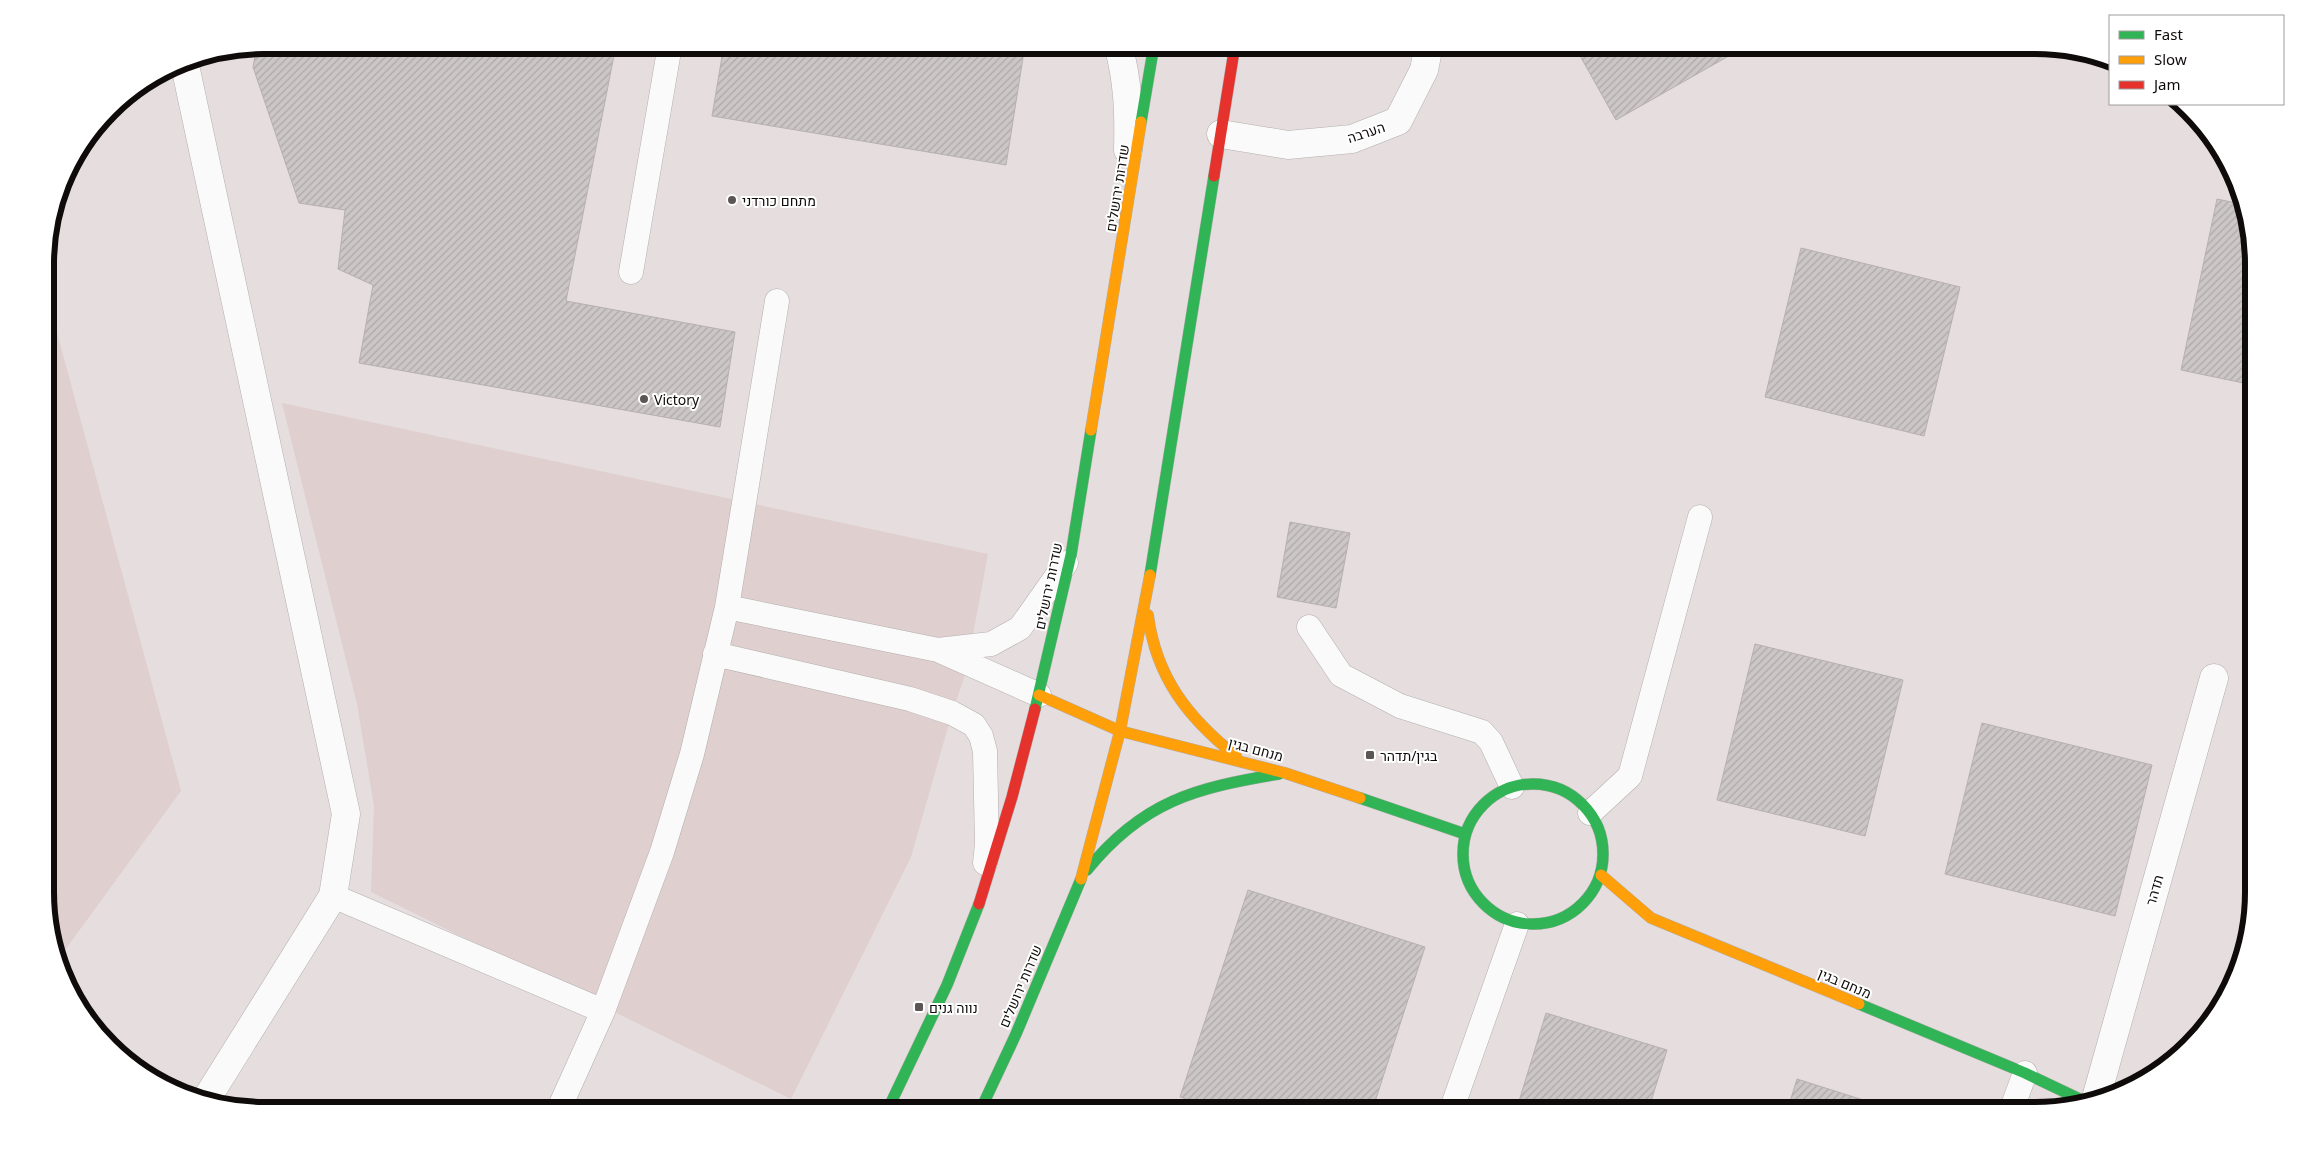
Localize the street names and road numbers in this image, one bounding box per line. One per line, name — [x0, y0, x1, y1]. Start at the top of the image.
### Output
street label: הערבה — [1345, 117, 1387, 147]
street label: שדרות ירושלים — [1101, 143, 1133, 233]
street label: שדרות ירושלים — [1030, 541, 1066, 631]
street label: מנחם בגין — [1226, 733, 1286, 765]
street label: תדהר — [2141, 872, 2167, 908]
street label: שדרות ירושלים — [994, 942, 1046, 1030]
street label: מנחם בגין — [1815, 963, 1875, 1003]

